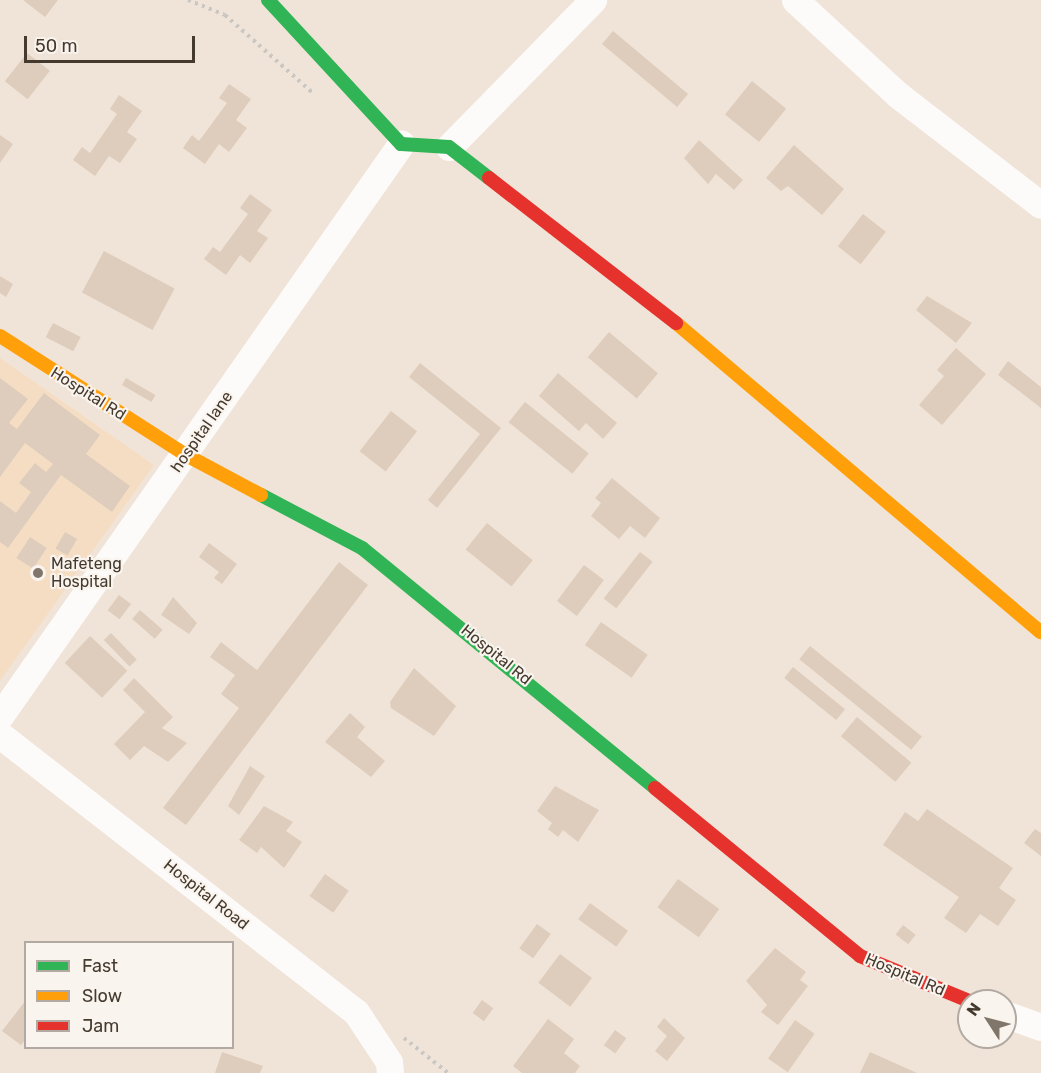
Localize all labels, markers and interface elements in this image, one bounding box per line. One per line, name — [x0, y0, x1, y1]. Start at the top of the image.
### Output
scale bar — [27, 24, 198, 62]
text: 50 m — [35, 35, 78, 57]
street label: Hospital Rd — [47, 363, 129, 425]
street label: hospital lane — [167, 388, 237, 476]
place label: Mafeteng Hospital — [51, 554, 122, 592]
marker: Mafeteng Hospital — [29, 564, 47, 582]
street label: Hospital Rd — [457, 621, 535, 689]
street label: Hospital Road — [160, 856, 252, 934]
legend — [24, 941, 234, 1049]
street label: Hospital Rd — [862, 950, 948, 1000]
text: Fast — [82, 955, 118, 977]
text: Slow — [82, 985, 122, 1007]
north arrow — [957, 989, 1017, 1049]
text: N — [963, 999, 985, 1020]
text: Jam — [82, 1015, 119, 1037]

